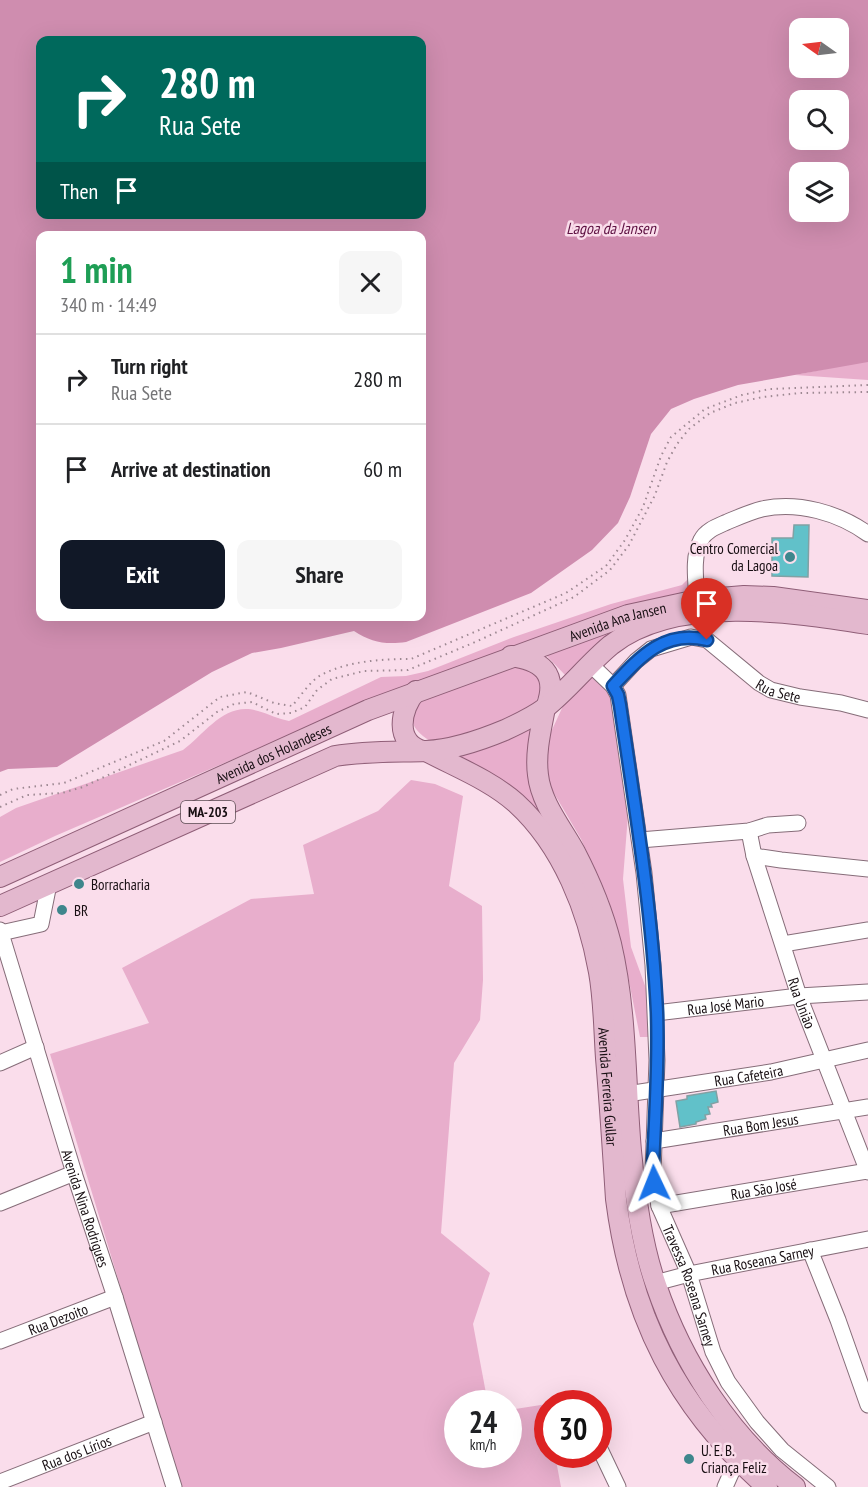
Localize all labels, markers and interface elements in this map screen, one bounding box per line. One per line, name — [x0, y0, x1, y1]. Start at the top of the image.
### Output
north arrow — [789, 18, 849, 78]
map controls — [789, 18, 849, 222]
text: 280 m — [159, 55, 256, 110]
icon: right — [60, 60, 138, 138]
button: search — [789, 90, 849, 150]
text: Rua Sete — [159, 108, 241, 142]
button: layers — [789, 162, 849, 222]
icon: arrive — [110, 174, 143, 207]
text: Then — [60, 177, 98, 205]
water label: Lagoa da Jansen — [566, 218, 657, 238]
text: 1 min — [60, 246, 133, 293]
button: close — [339, 251, 402, 314]
text: 340 m · 14:49 — [60, 292, 157, 318]
text: Turn right — [111, 352, 188, 380]
icon: right — [60, 363, 93, 396]
text: 280 m — [353, 365, 402, 393]
text: Rua Sete — [111, 380, 172, 406]
icon: arrive — [60, 453, 93, 486]
text: Arrive at destination — [111, 455, 271, 483]
text: 60 m — [363, 455, 402, 483]
place label: Centro Comercial da Lagoa — [690, 539, 779, 575]
button: Exit — [60, 540, 225, 609]
button: Share — [237, 540, 402, 609]
marker: Centro Comercial da Lagoa — [783, 550, 797, 564]
pin — [681, 578, 732, 640]
icon: arrive — [690, 587, 723, 620]
street label: Avenida Ana Jansen — [566, 598, 668, 645]
street label: Rua Sete — [753, 674, 803, 706]
street label: Avenida dos Holandeses — [212, 719, 334, 788]
road number: MA-203 — [181, 801, 235, 823]
place label: Borracharia — [91, 875, 150, 894]
marker: Borracharia — [72, 877, 86, 891]
place label: BR — [74, 901, 88, 920]
marker: BR — [55, 903, 69, 917]
street label: Rua União — [784, 975, 820, 1031]
street label: Rua José Mario — [686, 991, 765, 1019]
street label: Avenida Ferreira Gullar — [595, 1027, 622, 1148]
street label: Rua Cafeteira — [713, 1060, 785, 1090]
street label: Rua Bom Jesus — [722, 1109, 800, 1139]
street label: Avenida Nina Rodrigues — [58, 1147, 114, 1269]
position arrow — [622, 1151, 686, 1215]
street label: Rua São José — [729, 1174, 798, 1203]
street label: Travessa Roseana Sarney — [659, 1222, 720, 1349]
street label: Rua Roseana Sarney — [710, 1240, 816, 1279]
street label: Rua Dezoito — [25, 1299, 90, 1339]
speed limit sign: 30 — [534, 1390, 612, 1468]
text: 24 — [469, 1402, 497, 1441]
street label: Rua dos Lírios — [39, 1430, 114, 1474]
text: km/h — [470, 1435, 496, 1454]
place label: U. E. B. Criança Feliz — [701, 1441, 767, 1477]
marker: U. E. B. Criança Feliz — [682, 1452, 696, 1466]

